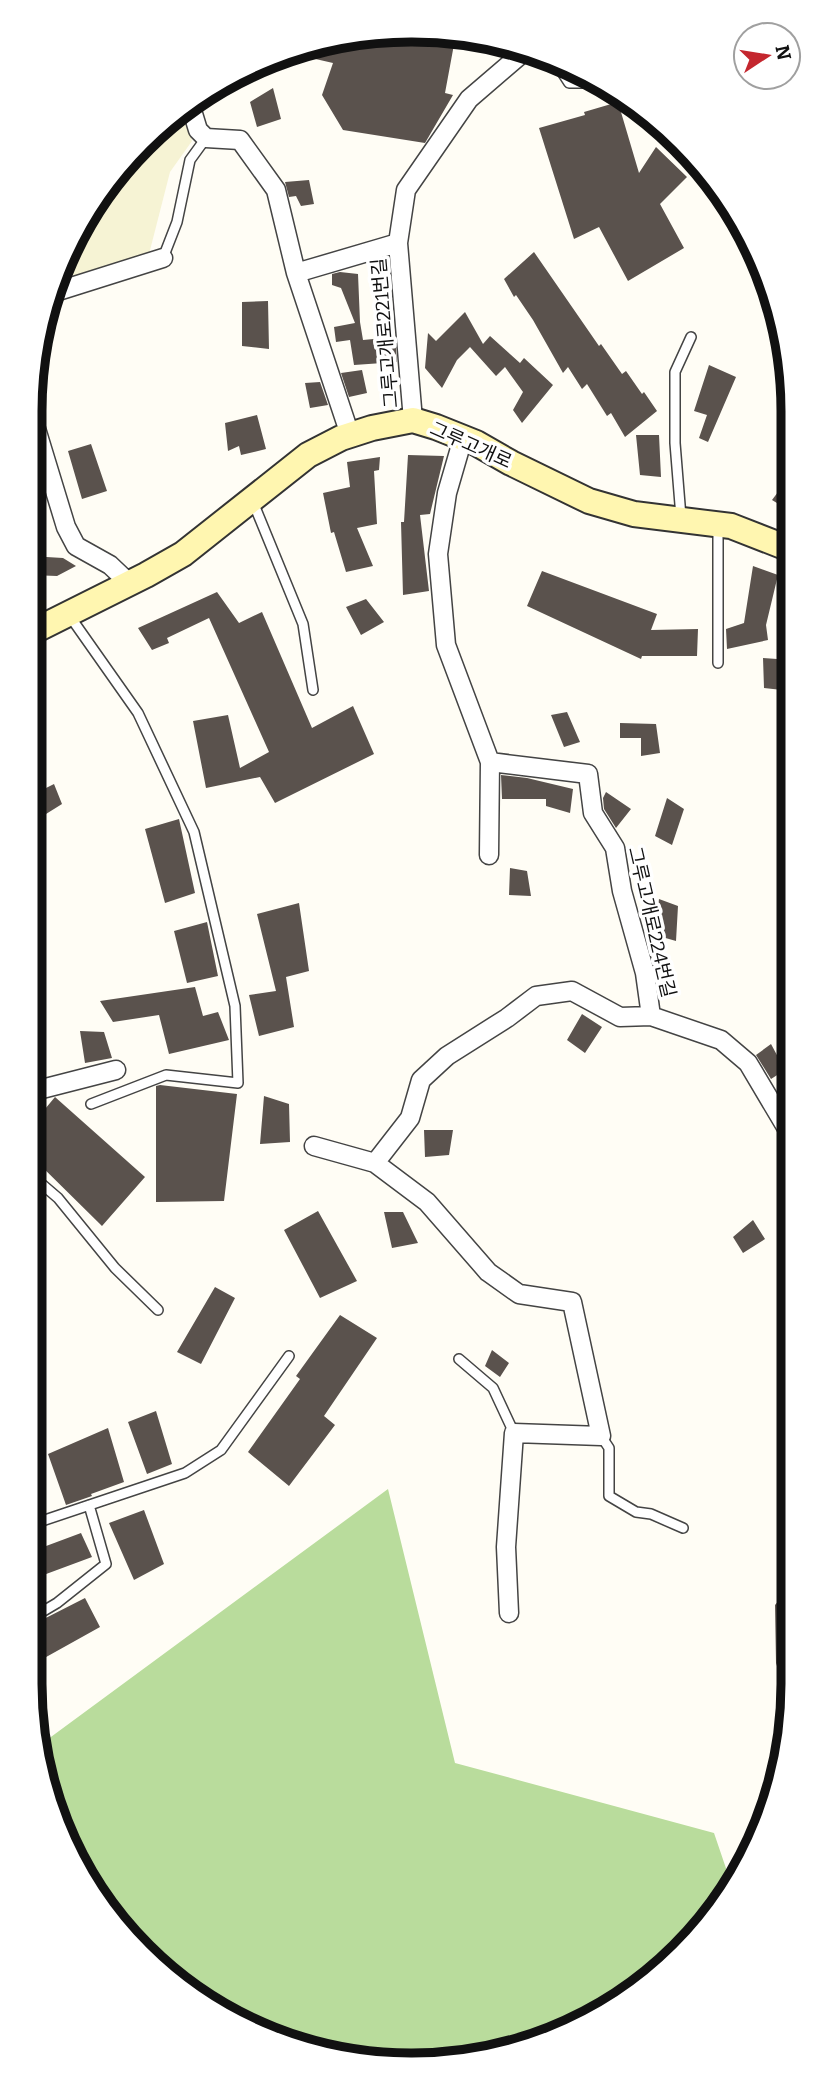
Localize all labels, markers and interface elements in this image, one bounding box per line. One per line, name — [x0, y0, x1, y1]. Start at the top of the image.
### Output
north arrow — [732, 21, 802, 91]
text: N — [770, 43, 796, 62]
street label: 그루고개로221번길 — [367, 257, 403, 409]
street label: 그루고개로 — [426, 417, 516, 473]
street label: 그루고개로224번길 — [623, 844, 681, 1000]

